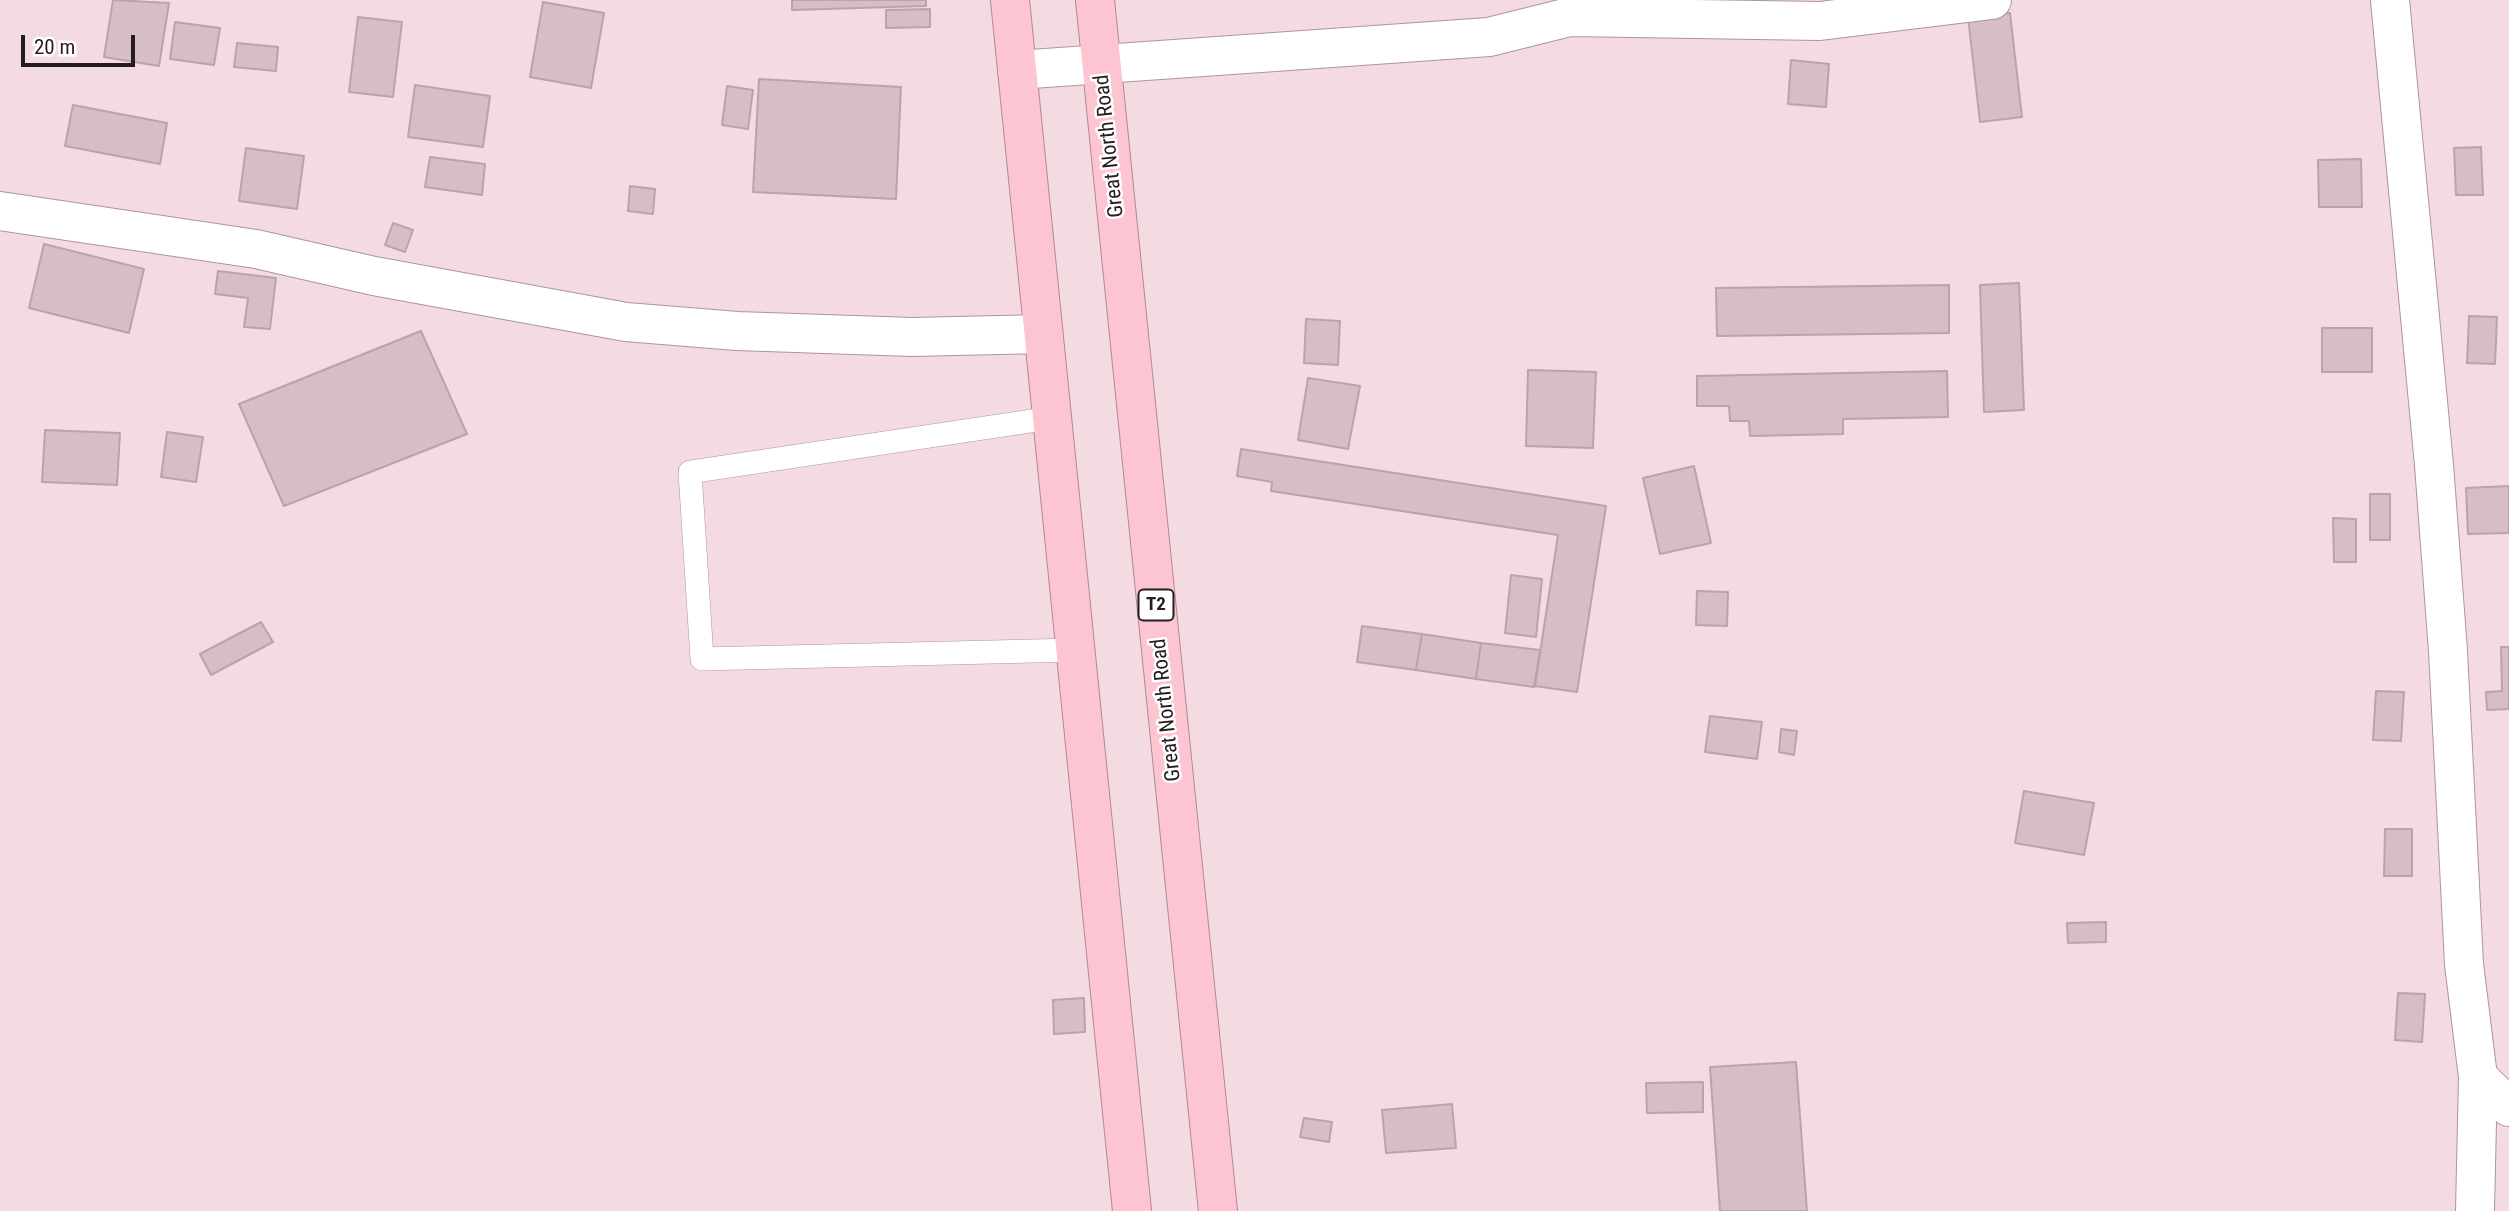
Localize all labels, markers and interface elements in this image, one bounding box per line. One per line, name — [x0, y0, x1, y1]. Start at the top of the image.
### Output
scale bar — [24, 21, 138, 65]
text: 20 m — [34, 35, 75, 59]
street label: Great North Road — [1090, 73, 1130, 219]
road number: T2 — [1138, 590, 1174, 620]
street label: Great North Road — [1147, 637, 1187, 783]

